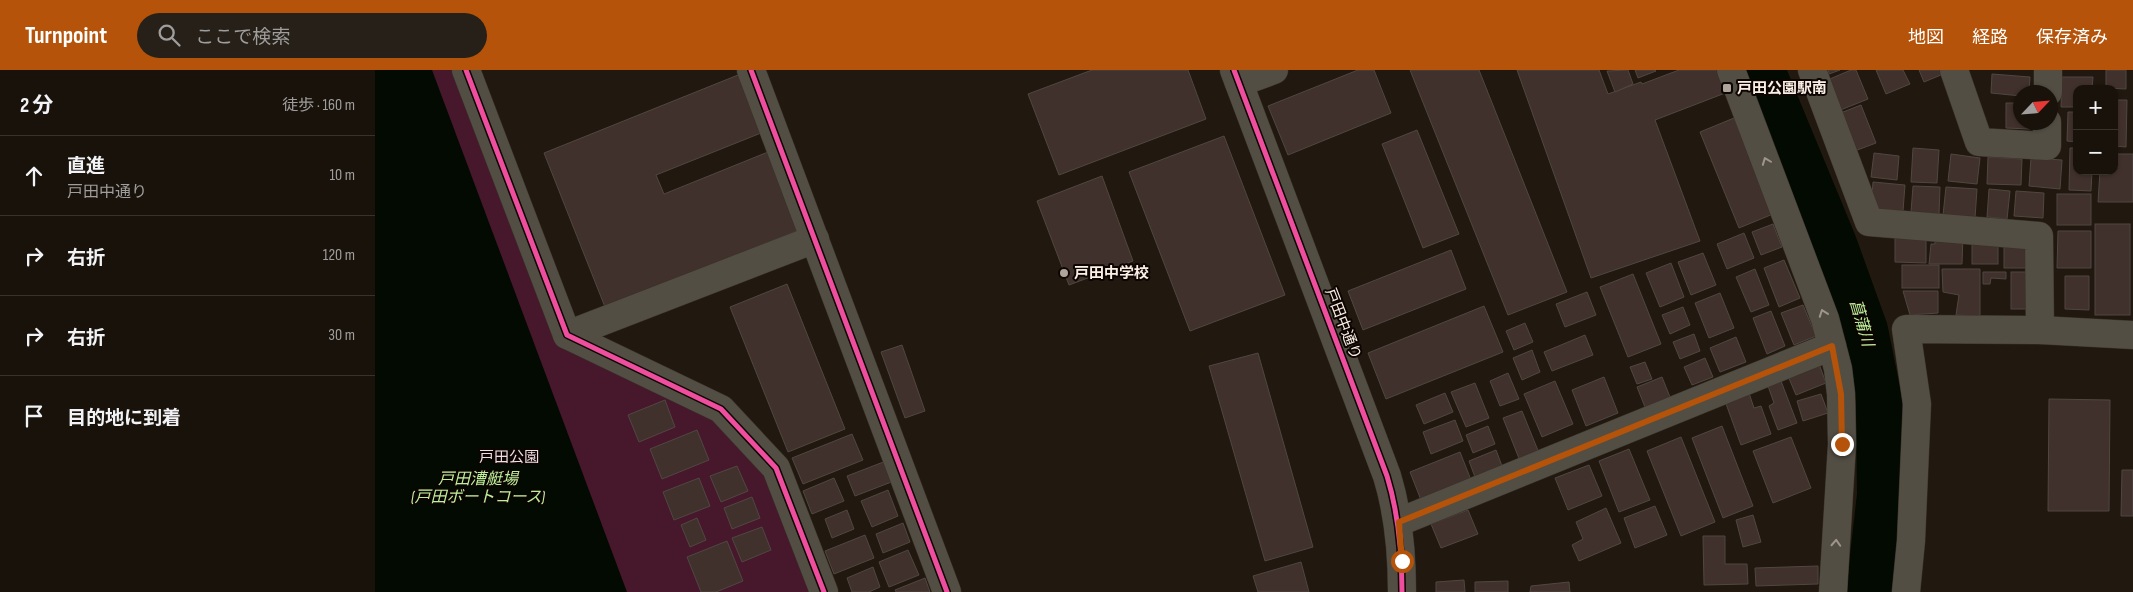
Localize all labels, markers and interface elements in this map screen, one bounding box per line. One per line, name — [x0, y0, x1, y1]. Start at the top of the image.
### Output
search box — [137, 13, 487, 58]
text: Turnpoint — [25, 21, 107, 50]
icon: search — [155, 21, 183, 49]
text: ここで検索 — [195, 26, 290, 49]
text: 地図 — [1908, 27, 1944, 48]
text: 経路 — [1972, 27, 2008, 48]
text: 保存済み — [2036, 27, 2108, 48]
place label: 戸田公園駅南 — [1737, 79, 1827, 98]
marker: 戸田公園駅南 — [1721, 82, 1733, 94]
north arrow — [2013, 85, 2058, 130]
map controls — [2073, 85, 2118, 175]
button: + — [2073, 85, 2118, 130]
text: 2 分 — [20, 93, 53, 118]
text: 徒歩 · 160 m — [282, 96, 355, 115]
button: − — [2073, 130, 2118, 175]
text: 直進 — [67, 155, 105, 178]
one-way arrow — [1762, 157, 1772, 166]
icon: ahead — [20, 162, 48, 190]
text: 10 m — [329, 166, 355, 185]
text: 戸田中通り — [67, 183, 147, 202]
icon: right — [20, 242, 48, 270]
text: 120 m — [323, 246, 355, 265]
text: 右折 — [67, 247, 105, 270]
place label: 戸田中学校 — [1074, 264, 1149, 283]
marker: 戸田中学校 — [1058, 267, 1070, 279]
street label: 戸田中通り — [1321, 286, 1365, 362]
water label: 菖蒲川 — [1845, 297, 1877, 351]
one-way arrow — [1819, 310, 1829, 318]
icon: right — [20, 322, 48, 350]
text: 30 m — [328, 326, 355, 345]
text: 右折 — [67, 327, 105, 350]
icon: arrive — [20, 402, 48, 430]
text: 目的地に到着 — [67, 407, 181, 430]
route end — [1831, 433, 1854, 456]
park label: 戸田公園 — [479, 448, 539, 467]
water label: 戸田漕艇場 (戸田ボートコース) — [411, 470, 546, 507]
one-way arrow — [1831, 539, 1842, 547]
route start — [1391, 550, 1414, 573]

